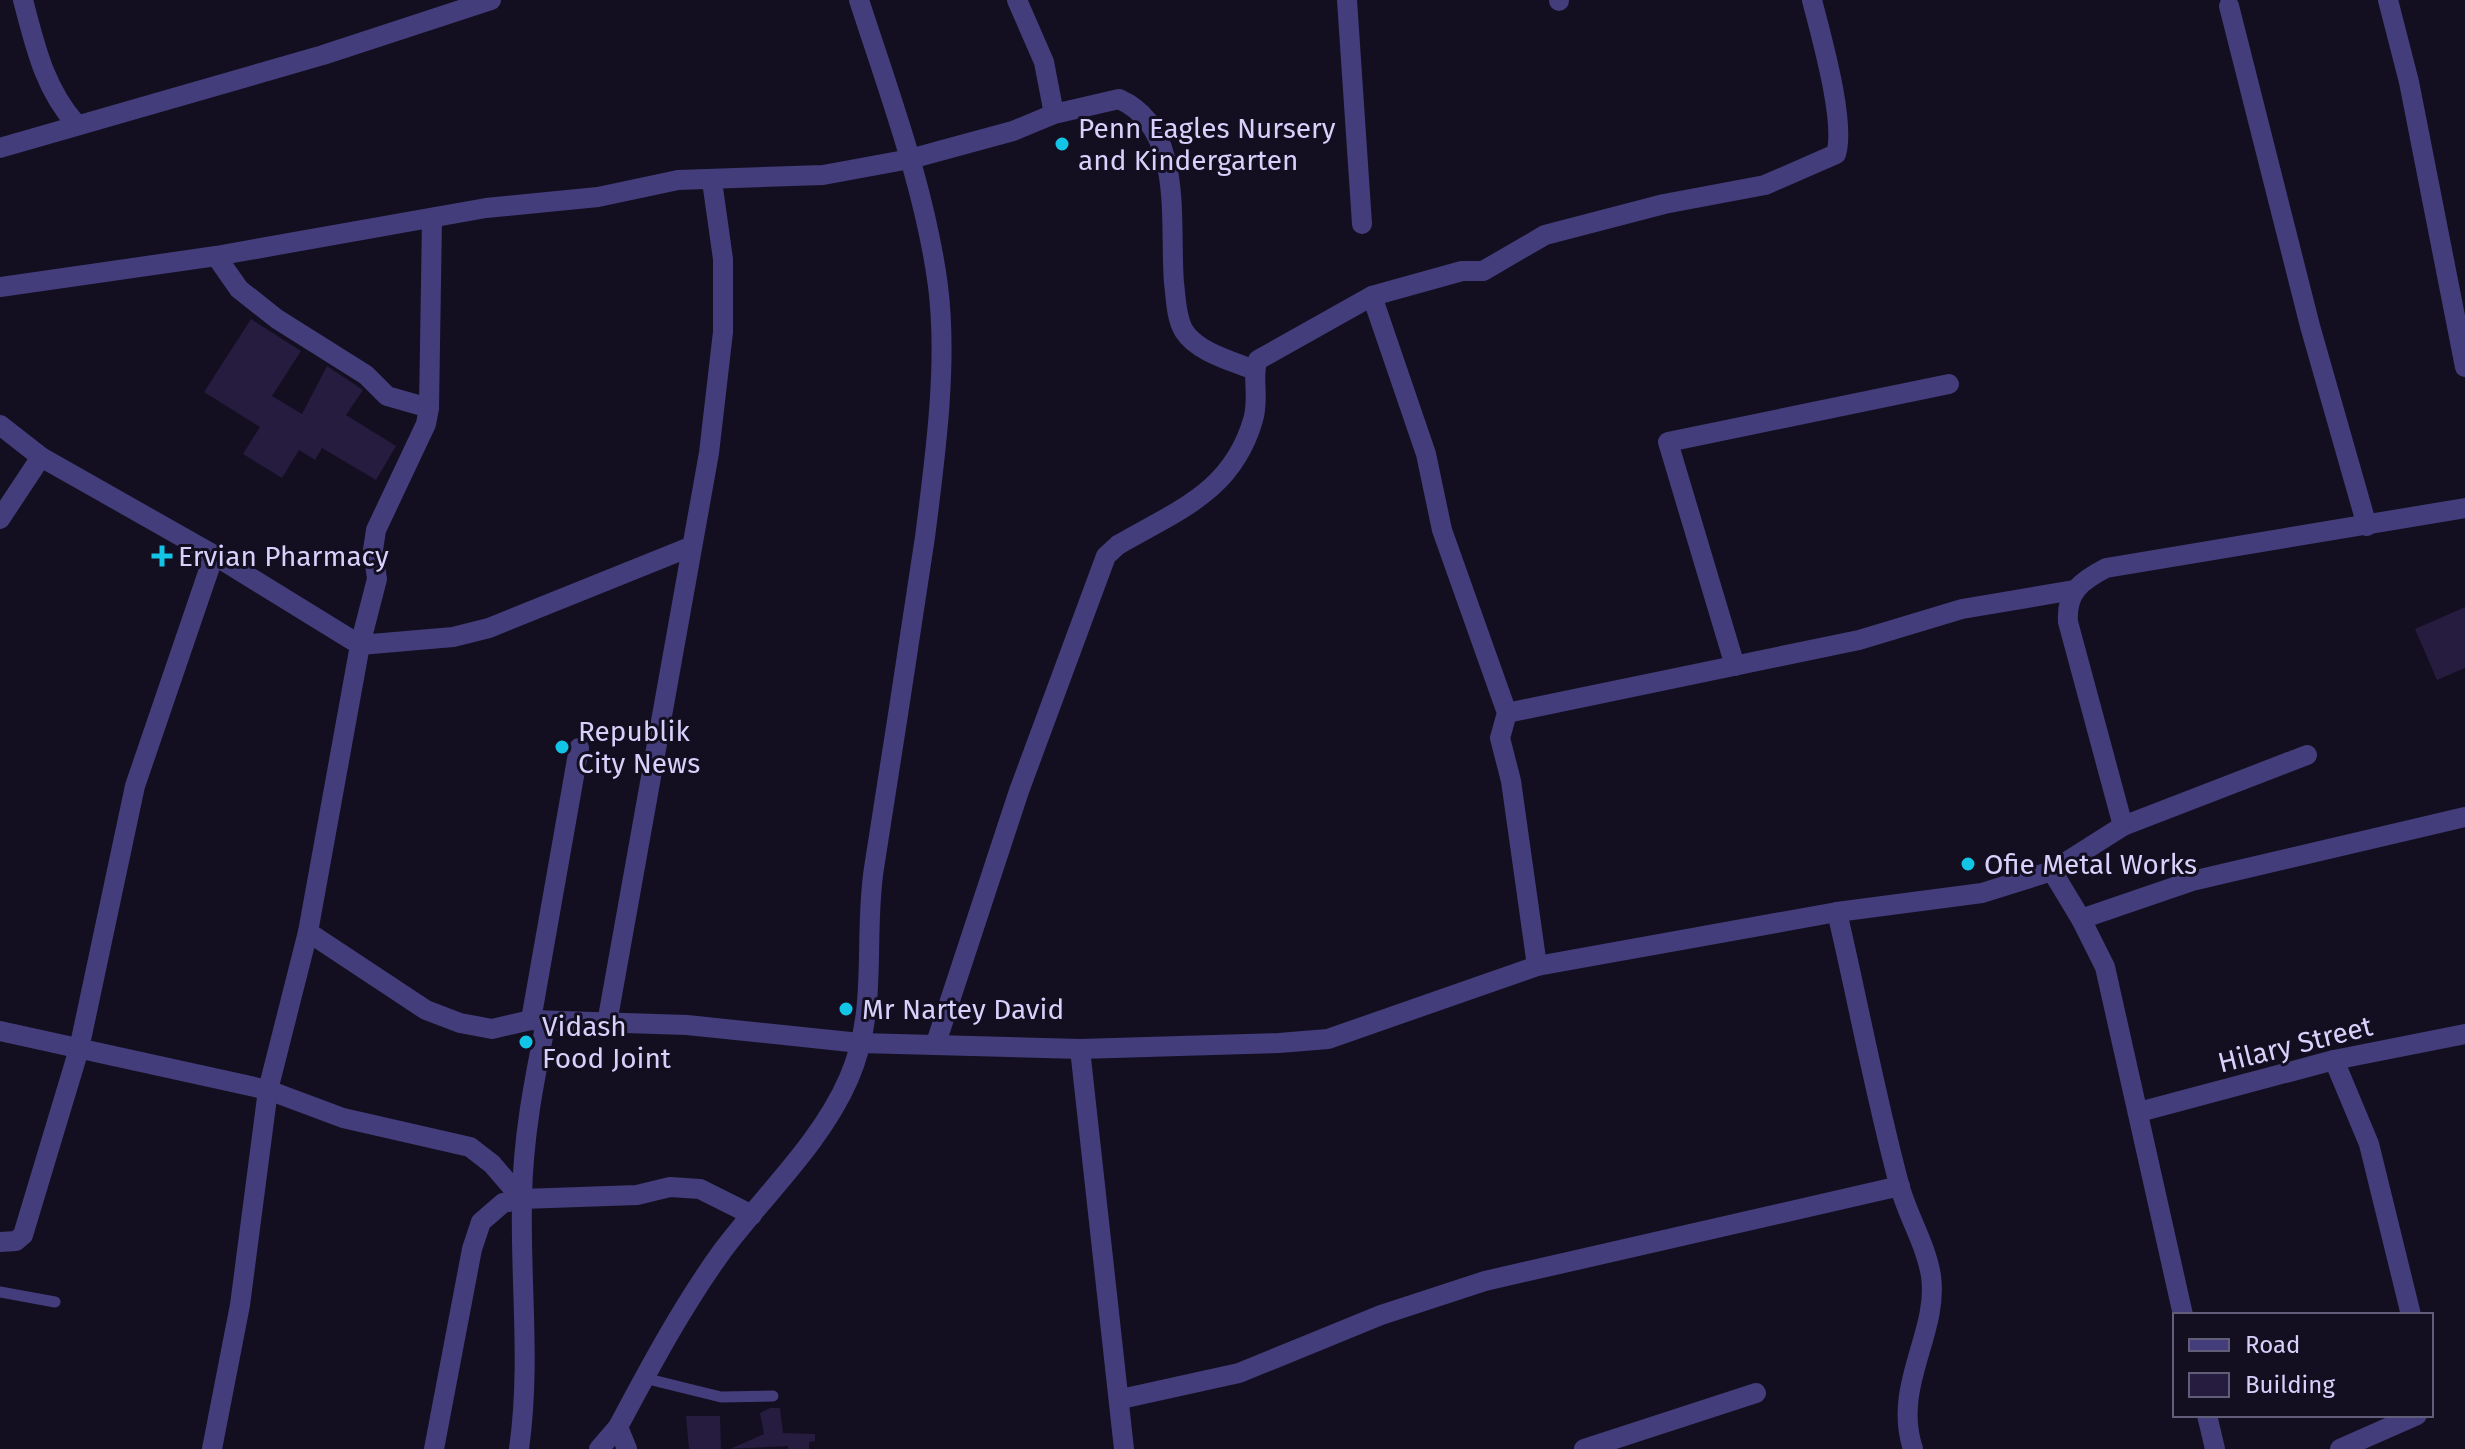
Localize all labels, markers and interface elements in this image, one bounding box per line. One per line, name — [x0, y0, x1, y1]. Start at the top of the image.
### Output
place label: Penn Eagles Nursery and Kindergarten — [1078, 112, 1336, 177]
marker: Penn Eagles Nursery and Kindergarten — [1053, 135, 1071, 153]
place label: Ervian Pharmacy — [178, 540, 389, 573]
marker: Ervian Pharmacy — [153, 547, 171, 565]
place label: Republik City News — [578, 715, 700, 780]
marker: Republik City News — [553, 738, 571, 756]
place label: Ofie Metal Works — [1984, 848, 2197, 881]
marker: Ofie Metal Works — [1959, 855, 1977, 873]
place label: Mr Nartey David — [862, 993, 1064, 1026]
marker: Mr Nartey David — [837, 1000, 855, 1018]
street label: Hilary Street — [2214, 1009, 2377, 1080]
place label: Vidash Food Joint — [542, 1010, 672, 1075]
marker: Vidash Food Joint — [517, 1033, 535, 1051]
legend — [2173, 1313, 2433, 1417]
text: Road — [2245, 1331, 2300, 1359]
text: Building — [2245, 1371, 2335, 1399]

